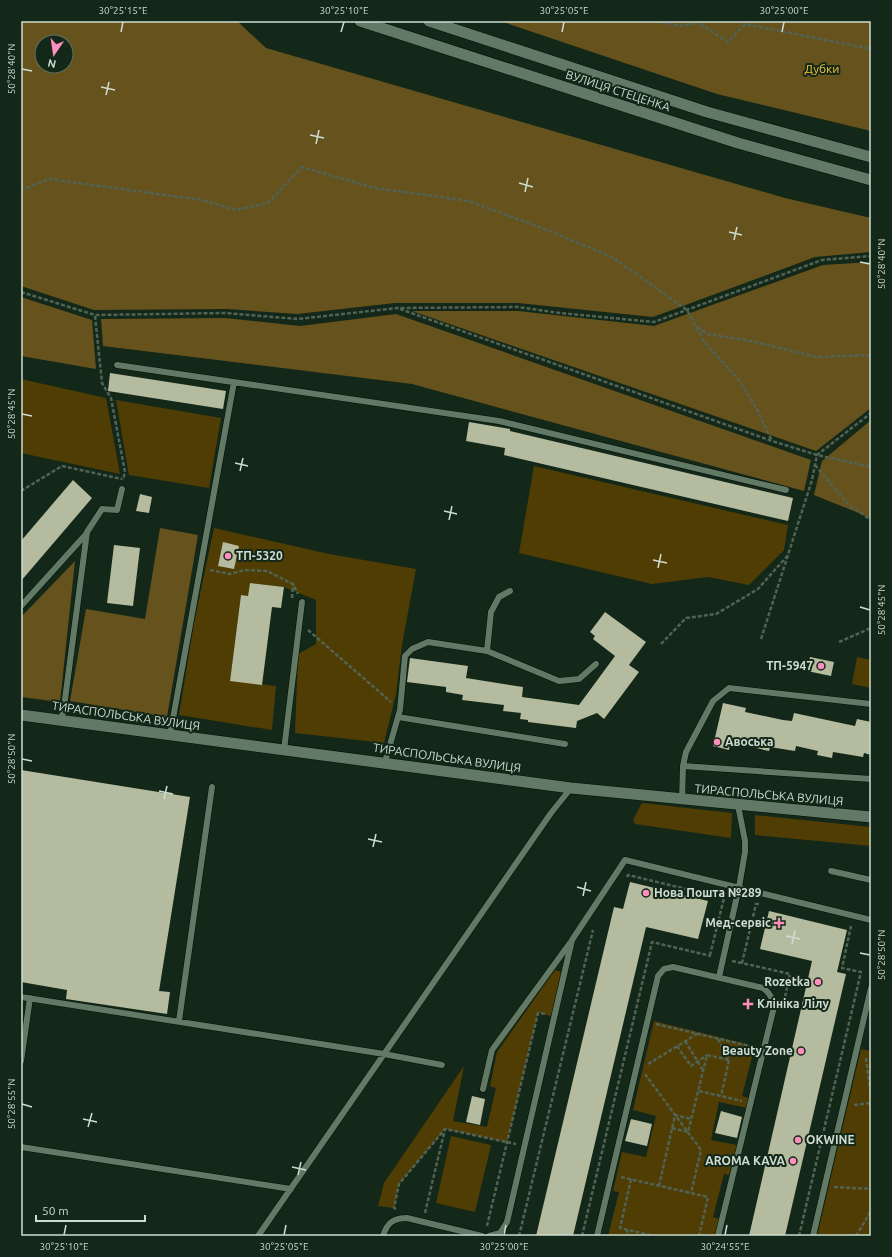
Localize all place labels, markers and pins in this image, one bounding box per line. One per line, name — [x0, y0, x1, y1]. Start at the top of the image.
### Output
place label: ТП-5320 — [236, 549, 283, 562]
marker: ТП-5320 — [223, 551, 233, 561]
place label: ТП-5947 — [766, 659, 813, 672]
marker: ТП-5947 — [816, 661, 826, 671]
place label: Авоська — [725, 735, 773, 748]
marker: Авоська — [712, 737, 722, 747]
place label: Нова Пошта №289 — [654, 886, 762, 899]
marker: Нова Пошта №289 — [641, 888, 651, 898]
place label: Мед-сервіс — [705, 916, 771, 929]
marker: Мед-сервіс — [774, 918, 784, 928]
place label: Rozetka — [764, 975, 810, 988]
marker: Rozetka — [813, 977, 823, 987]
place label: Клініка Лілу — [757, 997, 829, 1010]
marker: Клініка Лілу — [742, 998, 754, 1010]
place label: Beauty Zone — [722, 1044, 793, 1057]
marker: Beauty Zone — [796, 1046, 806, 1056]
place label: OKWINE — [806, 1133, 855, 1146]
marker: OKWINE — [793, 1135, 803, 1145]
place label: AROMA KAVA — [705, 1154, 786, 1167]
marker: AROMA KAVA — [788, 1156, 798, 1166]

